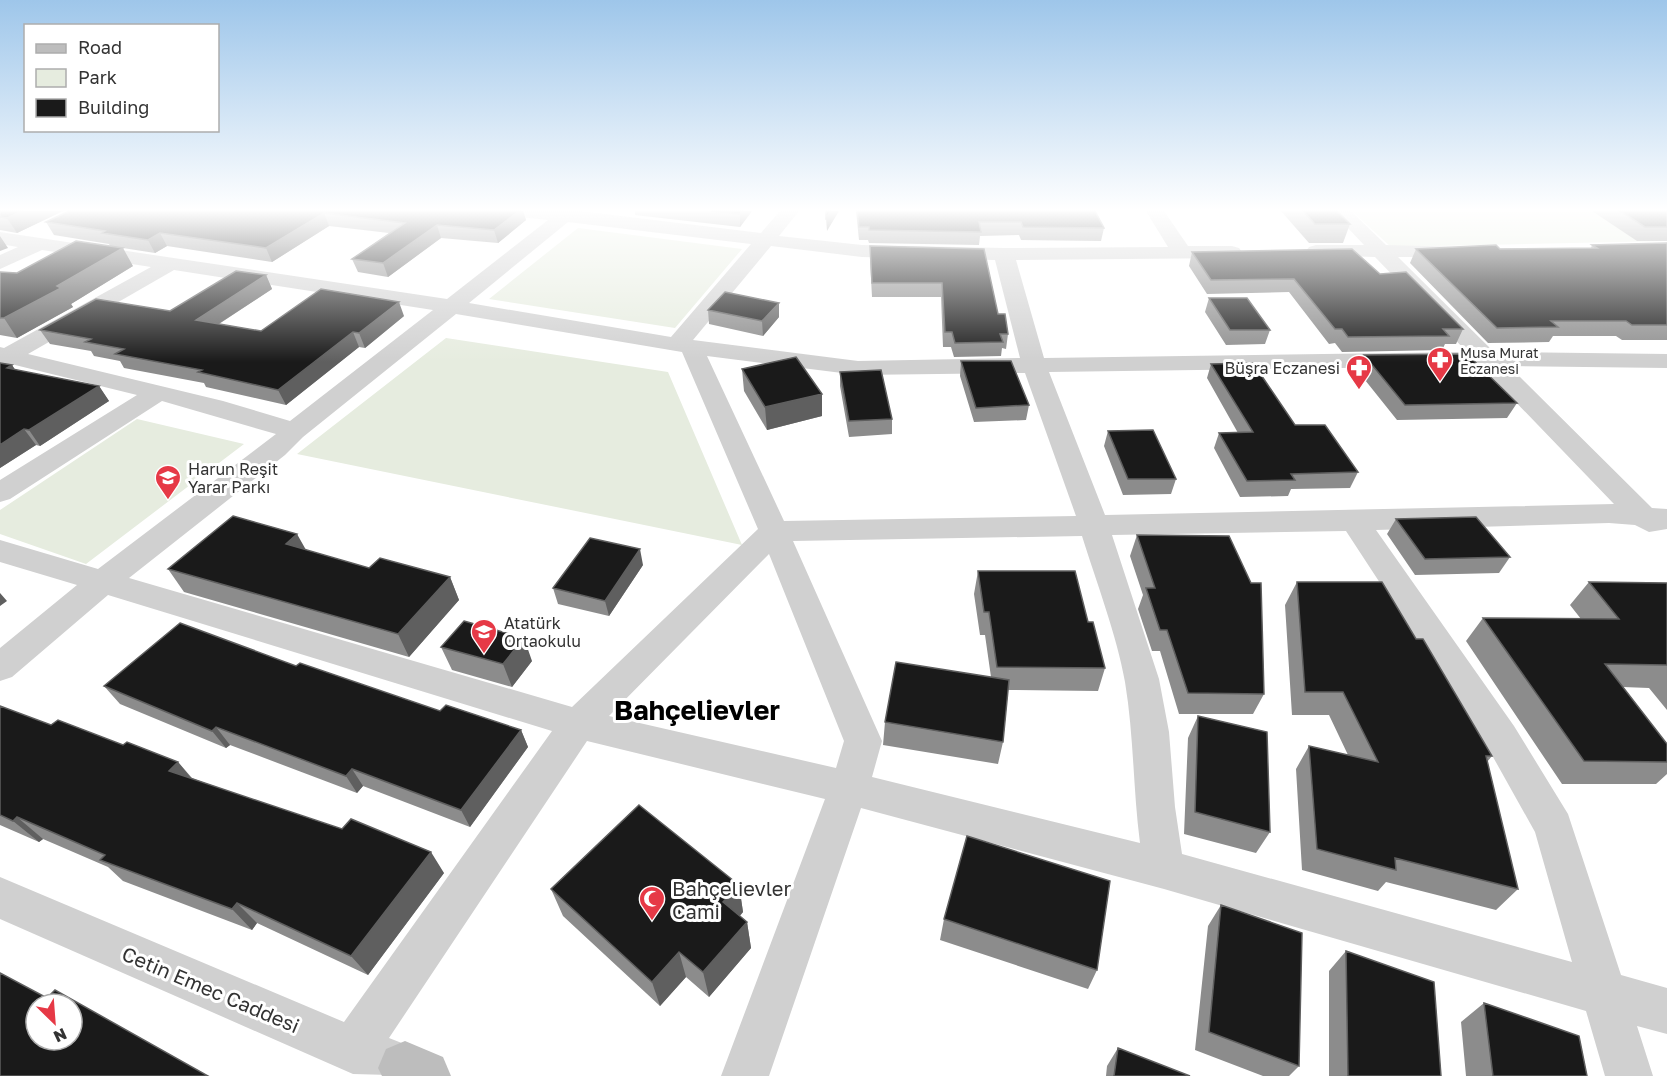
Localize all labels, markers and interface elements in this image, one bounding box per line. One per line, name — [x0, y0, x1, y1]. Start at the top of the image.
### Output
legend — [24, 24, 219, 132]
text: Road — [78, 36, 122, 58]
text: Park — [78, 66, 117, 88]
text: Building — [78, 96, 149, 118]
place label: Musa Murat Eczanesi — [1460, 344, 1539, 377]
pharmacy icon: Musa Murat Eczanesi — [1425, 345, 1455, 383]
pharmacy icon: Büşra Eczanesi — [1344, 353, 1374, 391]
place label: Büşra Eczanesi — [1225, 358, 1340, 378]
place label: Harun Reşit Yarar Parkı — [188, 459, 278, 497]
school or university icon: Harun Reşit Yarar Parkı — [153, 463, 183, 501]
place label: Atatürk Ortaokulu — [504, 613, 581, 651]
school or university icon: Atatürk Ortaokulu — [469, 617, 499, 655]
district label: Bahçelievler — [614, 694, 780, 726]
place label: Bahçelievler Cami — [672, 876, 791, 923]
mosque icon: Bahçelievler Cami — [637, 884, 667, 922]
street label: Cetin Emec Caddesi — [119, 941, 303, 1037]
north arrow — [24, 992, 84, 1052]
text: N — [51, 1024, 70, 1047]

